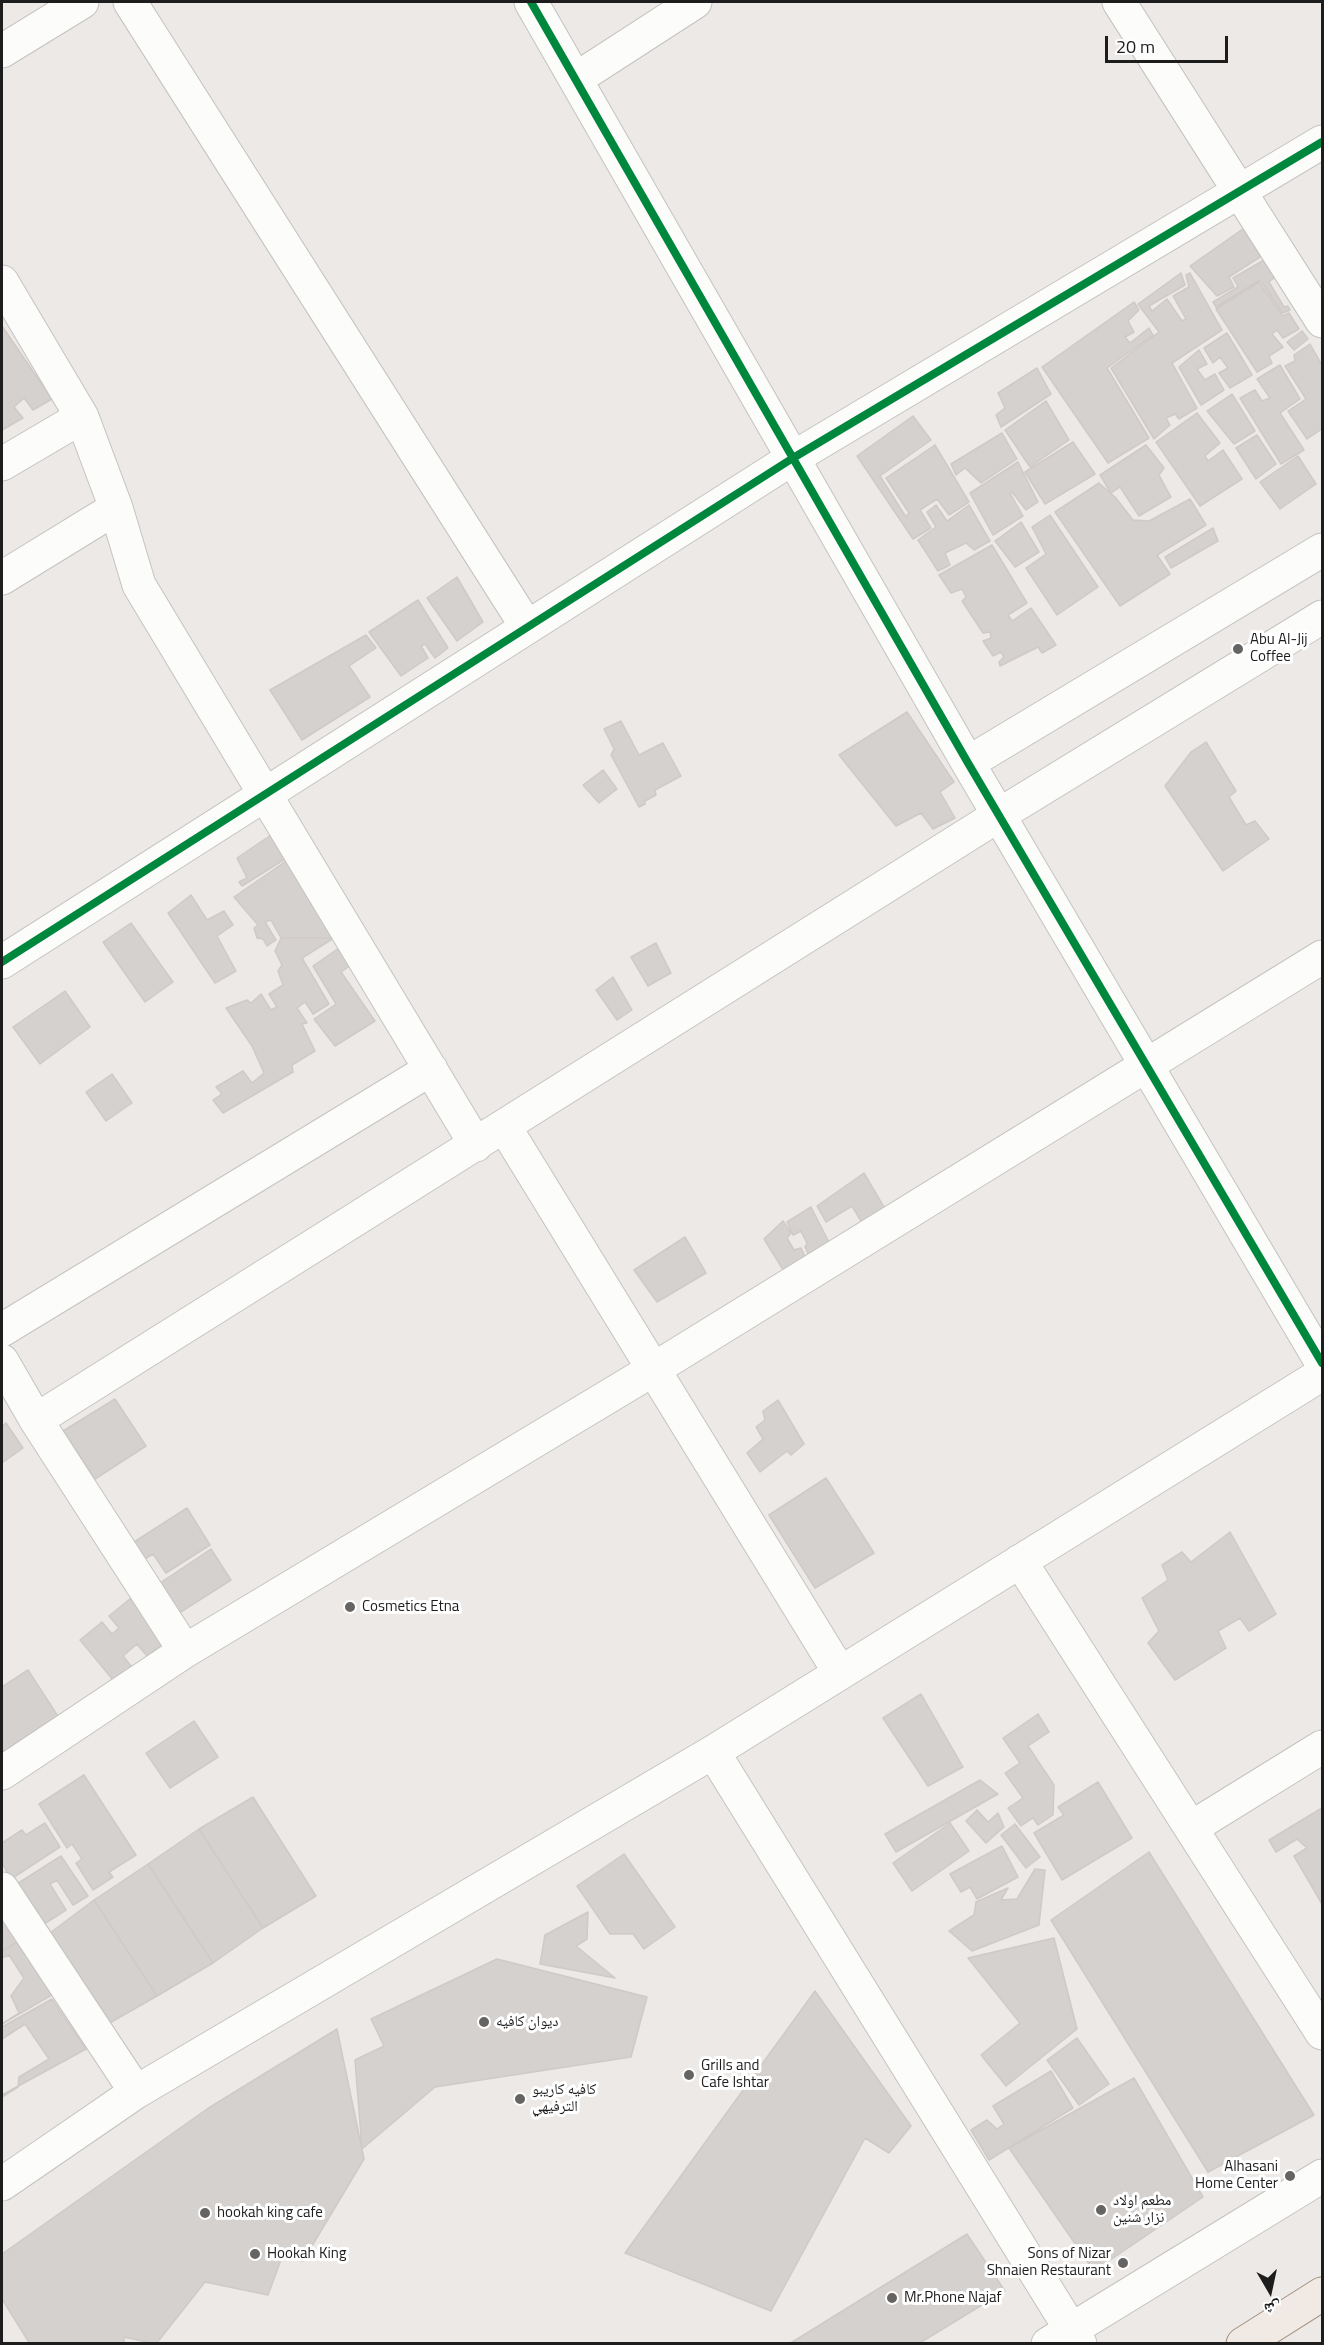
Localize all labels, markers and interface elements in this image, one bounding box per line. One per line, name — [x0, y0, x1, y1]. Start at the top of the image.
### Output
scale bar — [1108, 24, 1231, 62]
text: 20 m — [1116, 33, 1155, 60]
place label: Abu Al-Jij Coffee — [1250, 631, 1308, 666]
marker: Abu Al-Jij Coffee — [1231, 642, 1245, 656]
place label: Cosmetics Etna — [362, 1598, 459, 1616]
marker: Cosmetics Etna — [343, 1600, 357, 1614]
place label: ديوان كافيه — [496, 2013, 559, 2031]
marker: ديوان كافيه — [477, 2015, 491, 2029]
place label: Grills and Cafe Ishtar — [701, 2057, 769, 2092]
marker: Grills and Cafe Ishtar — [682, 2068, 696, 2082]
place label: كافيه كاريبو الترفيهي — [532, 2081, 596, 2116]
marker: كافيه كاريبو الترفيهي — [513, 2092, 527, 2106]
place label: Alhasani Home Center — [1195, 2158, 1278, 2193]
marker: Alhasani Home Center — [1283, 2169, 1297, 2183]
place label: مطعم اولاد نزار شنين — [1113, 2192, 1171, 2227]
marker: مطعم اولاد نزار شنين — [1094, 2203, 1108, 2217]
place label: hookah king cafe — [217, 2204, 323, 2222]
marker: hookah king cafe — [198, 2206, 212, 2220]
place label: Hookah King — [267, 2245, 346, 2263]
place label: Sons of Nizar Shnaien Restaurant — [987, 2245, 1111, 2280]
marker: Hookah King — [248, 2247, 262, 2261]
marker: Sons of Nizar Shnaien Restaurant — [1116, 2256, 1130, 2270]
north arrow — [1240, 2261, 1300, 2321]
place label: Mr.Phone Najaf — [904, 2289, 1001, 2307]
marker: Mr.Phone Najaf — [885, 2291, 899, 2305]
text: ش — [1263, 2296, 1283, 2322]

